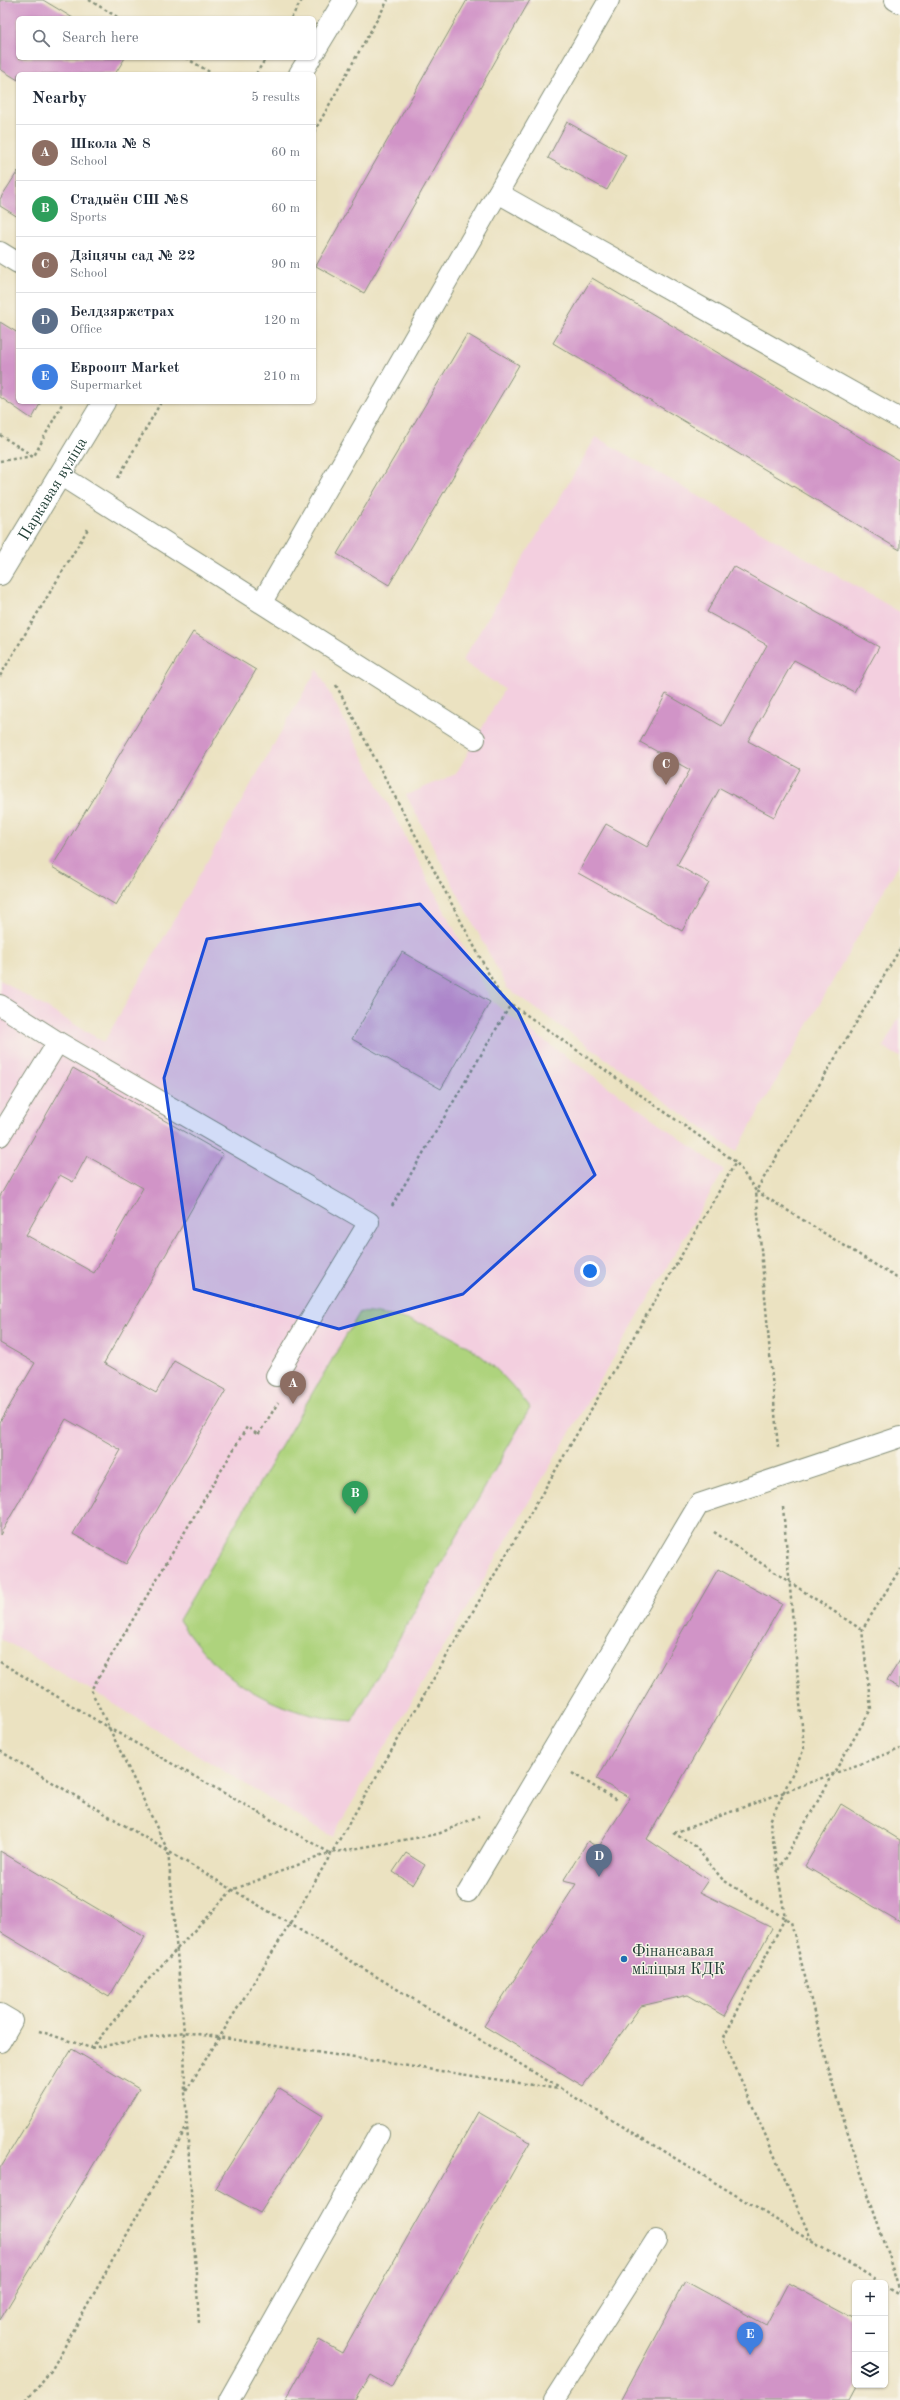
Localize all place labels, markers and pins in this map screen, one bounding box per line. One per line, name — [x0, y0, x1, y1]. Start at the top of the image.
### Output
pin: C — [653, 752, 679, 785]
pin: A — [280, 1371, 306, 1404]
pin: B — [342, 1481, 368, 1514]
pin: D — [586, 1844, 612, 1877]
place label: Фінансавая міліцыя КДК — [632, 1944, 726, 1978]
marker: Фінансавая міліцыя КДК — [619, 1954, 629, 1964]
pin: E — [737, 2322, 763, 2355]

